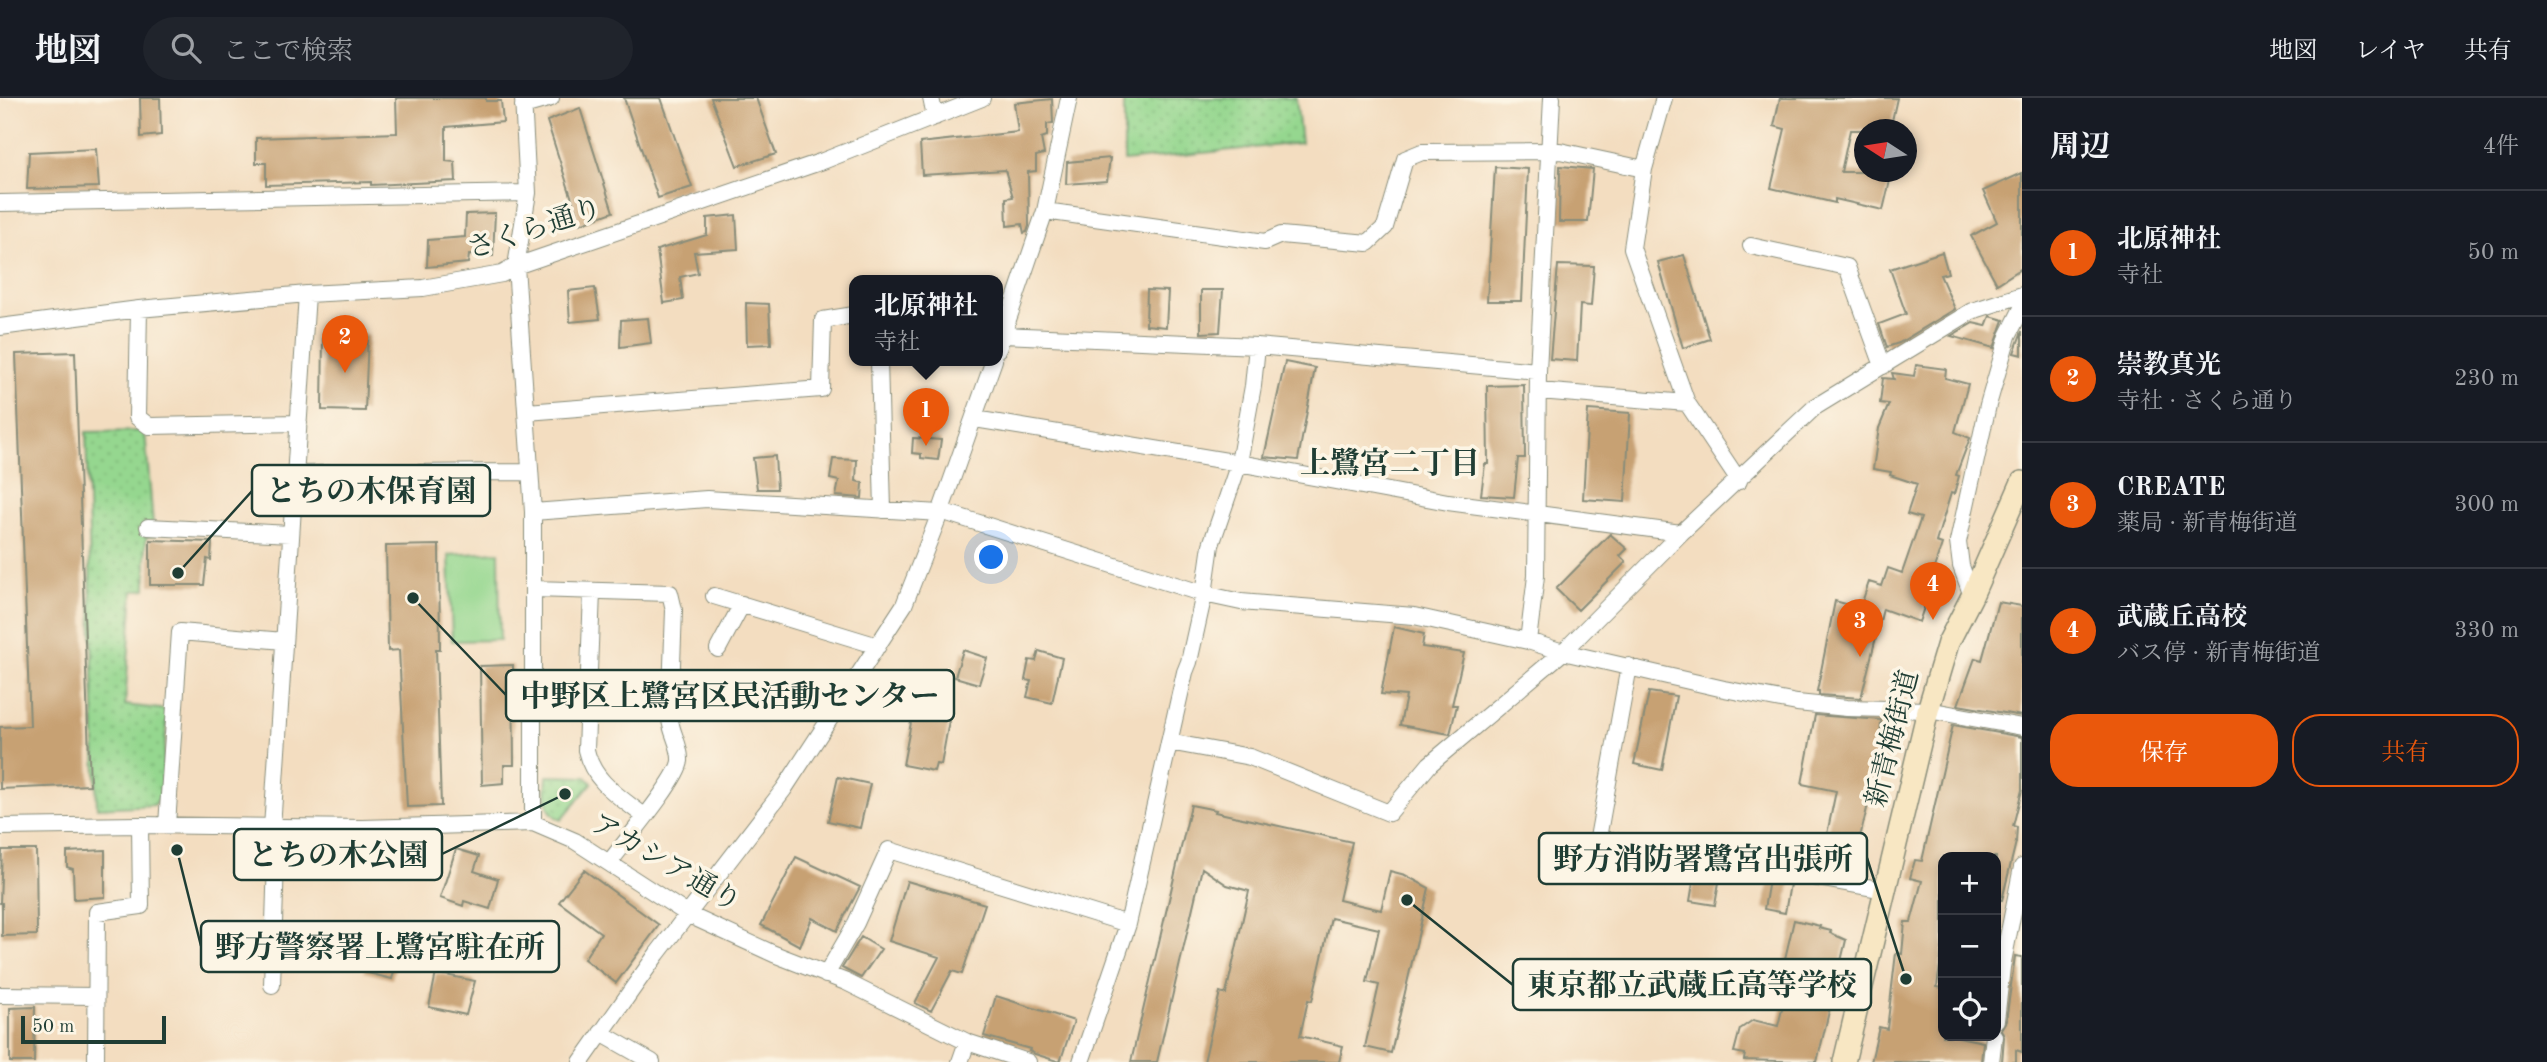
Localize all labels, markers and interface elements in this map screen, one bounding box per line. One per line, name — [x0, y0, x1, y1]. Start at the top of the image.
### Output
search box — [143, 17, 633, 80]
icon: search — [167, 29, 205, 67]
text: 地図 — [35, 36, 101, 69]
text: ここで検索 — [223, 39, 353, 65]
text: 地図 — [2269, 40, 2317, 64]
text: レイヤ — [2355, 40, 2426, 64]
text: 共有 — [2464, 40, 2512, 64]
north arrow — [1854, 119, 1917, 182]
text: 周辺 — [2050, 133, 2110, 163]
text: 4件 — [2483, 135, 2519, 158]
street label: さくら通り — [463, 192, 606, 265]
text: 北原神社 — [2117, 227, 2221, 253]
text: 1 — [2066, 241, 2080, 264]
text: 50 m — [2468, 241, 2519, 264]
text: 寺社 — [2117, 264, 2163, 287]
popup — [849, 275, 1003, 366]
text: 北原神社 — [874, 294, 978, 320]
pin: 2 — [322, 315, 368, 373]
text: 寺社 — [874, 331, 920, 354]
text: 崇教真光 — [2117, 353, 2221, 379]
text: 2 — [2066, 367, 2080, 390]
text: 230 m — [2454, 367, 2519, 390]
pin: 1 — [903, 388, 949, 446]
text: 寺社 · さくら通り — [2117, 390, 2297, 413]
district label: 上鷺宮二丁目 — [1300, 447, 1480, 480]
callout: とちの木保育園 — [252, 465, 490, 516]
text: とちの木保育園 — [266, 475, 476, 508]
text: CREATE — [2117, 475, 2225, 501]
text: 3 — [2066, 493, 2080, 516]
text: 300 m — [2454, 493, 2519, 516]
text: 薬局 · 新青梅街道 — [2117, 512, 2297, 535]
your location — [974, 540, 1008, 574]
pin: 4 — [1910, 562, 1956, 620]
pin: 3 — [1837, 599, 1883, 657]
text: 武蔵丘高校 — [2117, 605, 2247, 631]
text: 4 — [2066, 619, 2080, 642]
text: 330 m — [2454, 619, 2519, 642]
text: バス停 · 新青梅街道 — [2117, 642, 2320, 665]
street label: 新青梅街道 — [1861, 667, 1925, 810]
callout: 中野区上鷺宮区民活動センター — [506, 670, 954, 721]
text: 中野区上鷺宮区民活動センター — [521, 680, 939, 713]
button: 保存 — [2050, 714, 2278, 787]
button: 共有 — [2292, 714, 2519, 787]
street label: アカシア通り — [585, 807, 746, 918]
callout: とちの木公園 — [234, 829, 442, 880]
callout: 野方消防署鷺宮出張所 — [1539, 833, 1867, 884]
text: とちの木公園 — [248, 839, 428, 872]
text: 野方消防署鷺宮出張所 — [1553, 843, 1853, 876]
map controls — [1938, 852, 2001, 1041]
button: + — [1938, 852, 2001, 915]
button: − — [1938, 915, 2001, 978]
callout: 野方警察署上鷺宮駐在所 — [201, 921, 559, 972]
text: 野方警察署上鷺宮駐在所 — [215, 931, 545, 964]
callout: 東京都立武蔵丘高等学校 — [1513, 959, 1871, 1010]
text: 東京都立武蔵丘高等学校 — [1527, 969, 1857, 1002]
button: locate — [1938, 978, 2001, 1041]
scale bar — [21, 1013, 166, 1045]
text: 50 m — [32, 1018, 74, 1037]

